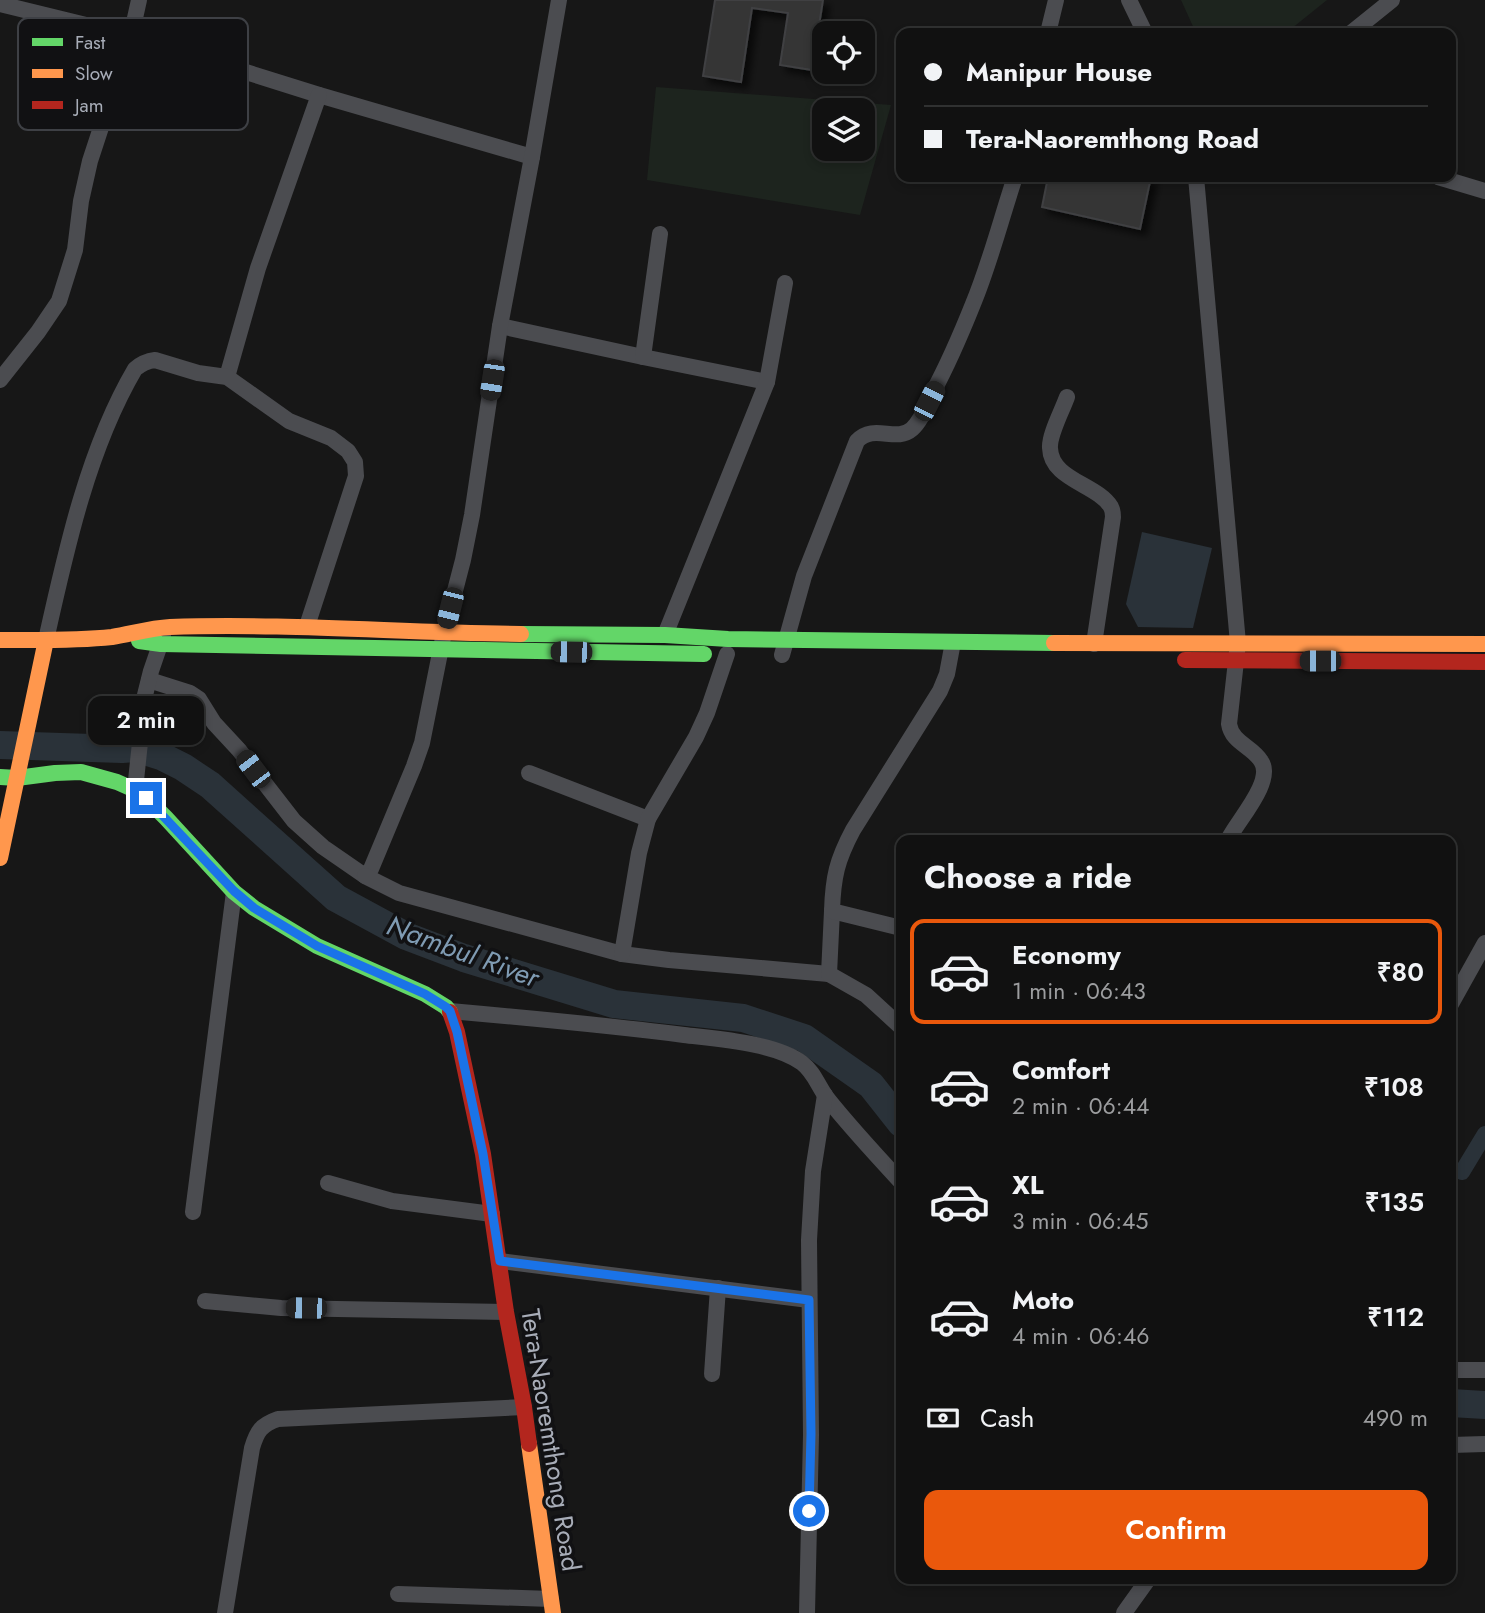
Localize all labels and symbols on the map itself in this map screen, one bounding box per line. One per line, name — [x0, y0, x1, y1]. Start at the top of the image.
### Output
legend — [18, 18, 248, 130]
text: Fast — [75, 29, 106, 56]
text: Slow — [75, 60, 113, 87]
text: Jam — [72, 92, 104, 119]
car — [479, 358, 506, 402]
car — [911, 378, 948, 424]
car — [435, 585, 466, 631]
car — [550, 641, 593, 663]
car — [1300, 651, 1342, 672]
callout: 2 min — [88, 696, 204, 746]
car — [232, 746, 275, 792]
route end — [130, 782, 162, 814]
water label: Nambul River — [381, 905, 546, 999]
car — [285, 1297, 328, 1319]
street label: Tera-Naoremthong Road — [511, 1306, 591, 1574]
route start — [793, 1495, 825, 1527]

